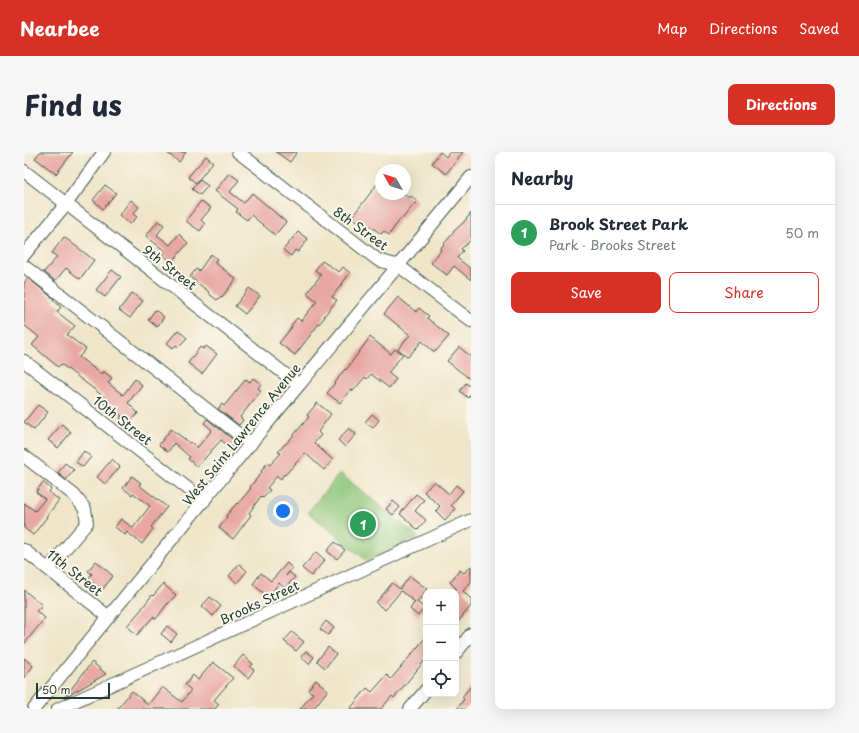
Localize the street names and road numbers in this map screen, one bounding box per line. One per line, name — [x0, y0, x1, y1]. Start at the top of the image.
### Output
street label: 8th Street — [330, 202, 392, 254]
street label: 9th Street — [139, 240, 201, 294]
street label: West Saint Lawrence Avenue — [178, 359, 304, 509]
street label: 10th Street — [90, 391, 156, 449]
street label: 11th Street — [43, 544, 107, 600]
street label: Brooks Street — [216, 575, 302, 629]

